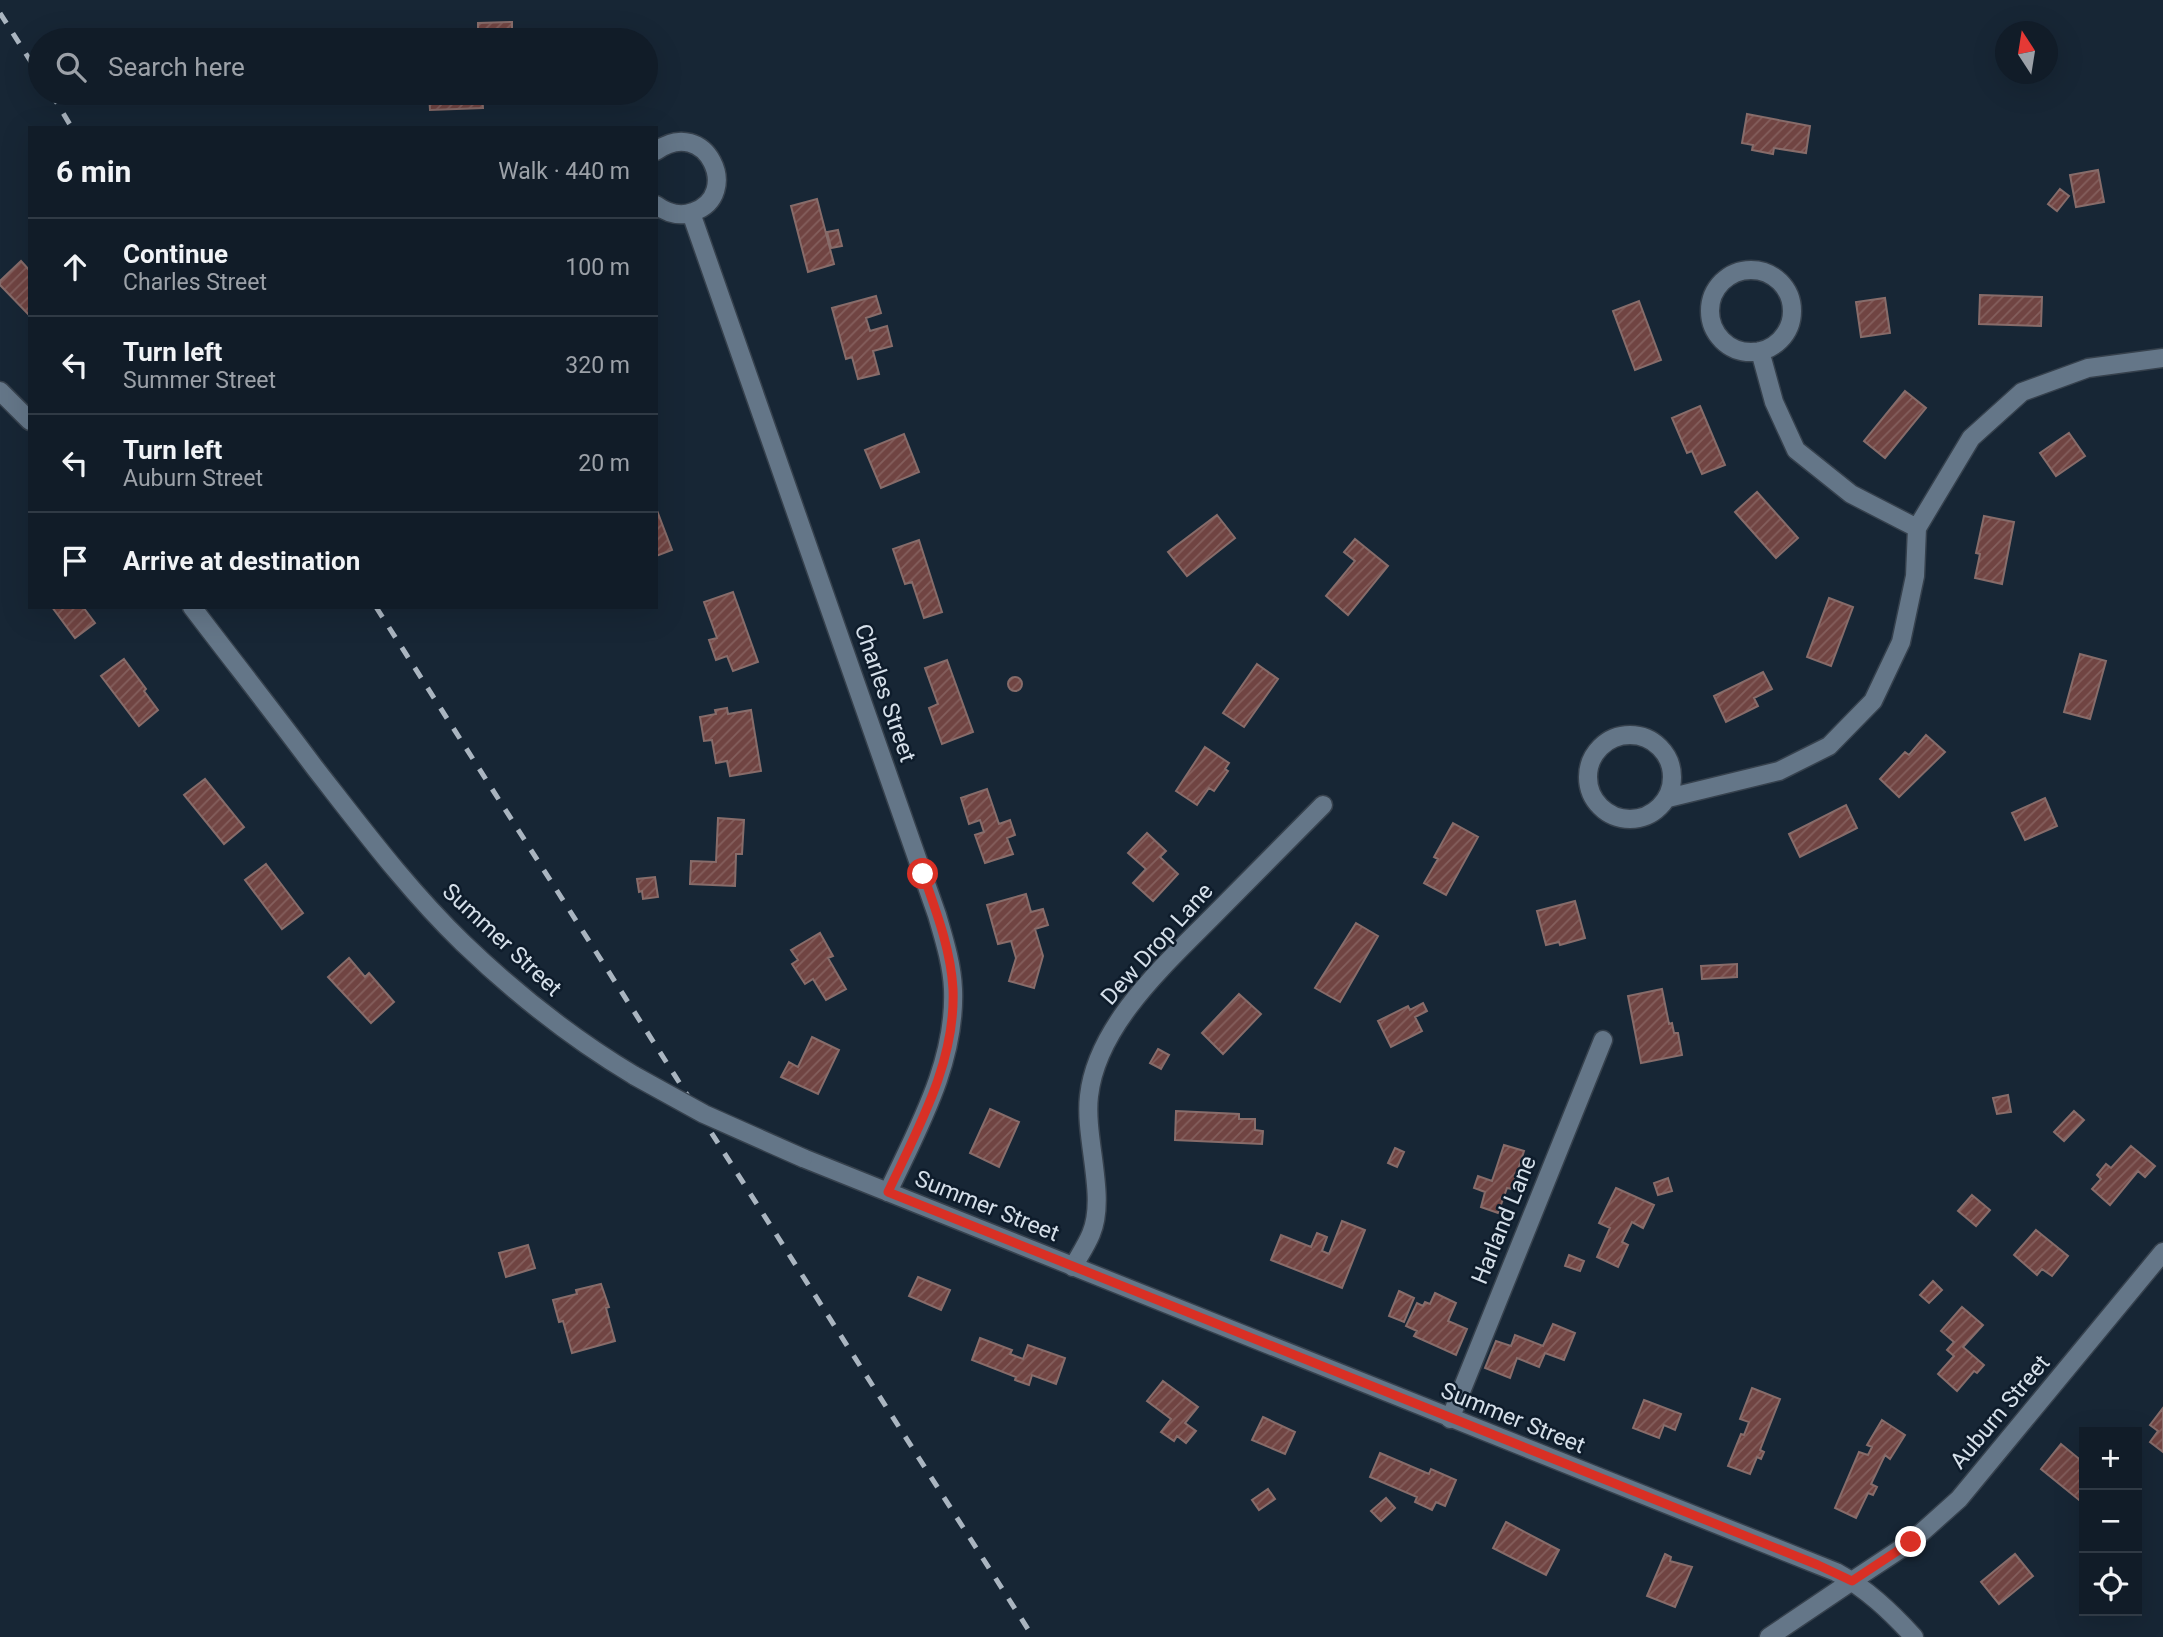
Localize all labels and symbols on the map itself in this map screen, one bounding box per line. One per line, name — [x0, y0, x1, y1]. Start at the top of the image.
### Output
north arrow — [1995, 21, 2058, 84]
street label: Charles Street — [849, 621, 921, 765]
route start — [907, 858, 938, 889]
street label: Summer Street — [437, 878, 567, 1002]
street label: Dew Drop Lane — [1095, 878, 1219, 1010]
street label: Harland Lane — [1466, 1152, 1542, 1288]
street label: Summer Street — [911, 1165, 1063, 1247]
street label: Auburn Street — [1945, 1350, 2055, 1474]
street label: Summer Street — [1437, 1377, 1589, 1459]
route end — [1895, 1526, 1926, 1557]

